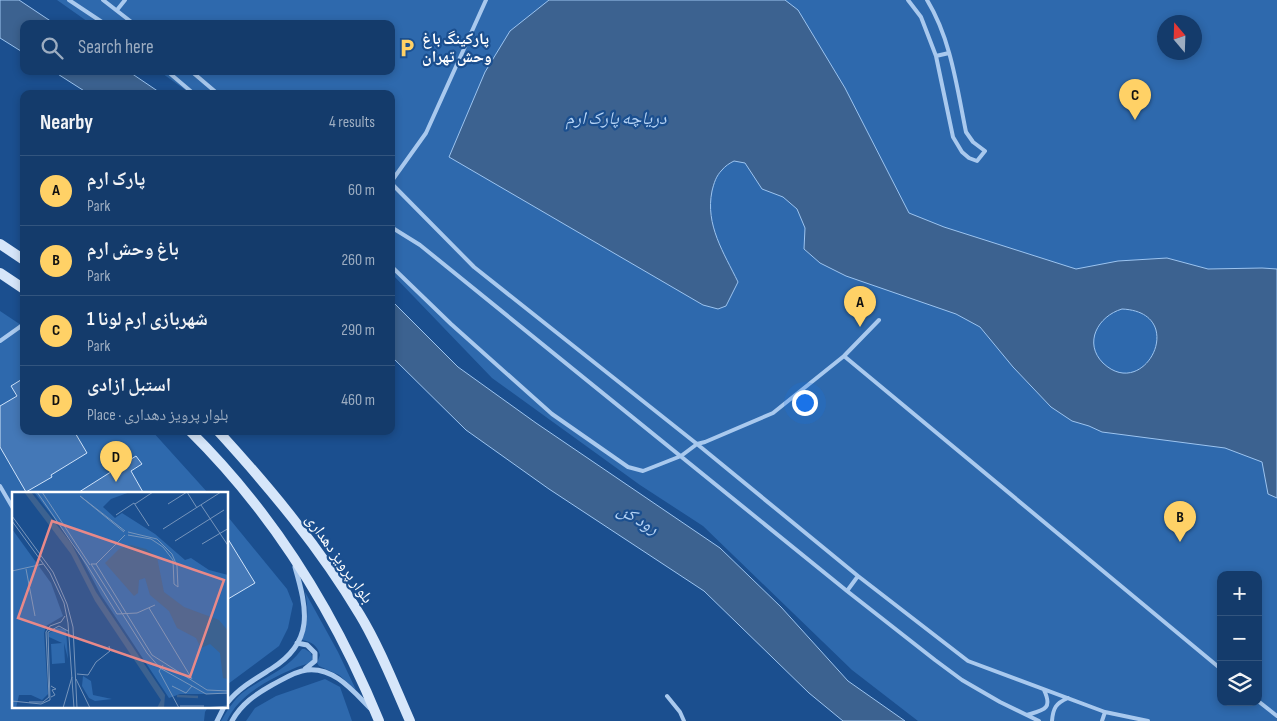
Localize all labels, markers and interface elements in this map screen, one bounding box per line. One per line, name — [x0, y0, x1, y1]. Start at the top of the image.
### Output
north arrow — [1157, 15, 1202, 60]
search box — [20, 20, 395, 75]
place label: پارکینگ باغ وحش تهران — [422, 30, 492, 67]
icon: search — [38, 34, 66, 62]
text: Search here — [78, 36, 154, 59]
parking icon: پارکینگ باغ وحش تهران — [396, 37, 418, 59]
pin: C — [1119, 79, 1151, 120]
water label: دریاچه پارک ارم — [565, 108, 667, 130]
text: Nearby — [40, 110, 93, 135]
text: 4 results — [329, 113, 375, 132]
text: پارک ارم — [87, 168, 145, 191]
text: A — [52, 181, 60, 200]
text: 60 m — [348, 181, 375, 200]
text: Park — [87, 197, 110, 216]
text: باغ وحش ارم — [87, 238, 179, 261]
text: B — [52, 251, 60, 270]
text: 260 m — [341, 251, 375, 270]
text: Park — [87, 267, 110, 286]
pin: A — [844, 286, 876, 327]
text: شهربازی ارم لونا 1 — [87, 308, 208, 331]
text: C — [52, 321, 60, 340]
text: 290 m — [341, 321, 375, 340]
text: Park — [87, 337, 110, 356]
text: استبل ازادی — [87, 374, 171, 397]
your location — [792, 390, 818, 416]
text: D — [52, 391, 60, 410]
text: 460 m — [341, 391, 375, 410]
text: Place · بلوار پرویز دهداری — [87, 406, 228, 425]
pin: D — [100, 441, 132, 482]
inset map — [12, 492, 229, 708]
water label: رود کن — [614, 499, 662, 539]
pin: B — [1164, 501, 1196, 542]
street label: بلوار پرویز دهداری — [301, 511, 377, 607]
map controls — [1217, 571, 1262, 706]
button: + — [1217, 571, 1262, 616]
button: − — [1217, 616, 1262, 661]
button: layers — [1217, 661, 1262, 706]

